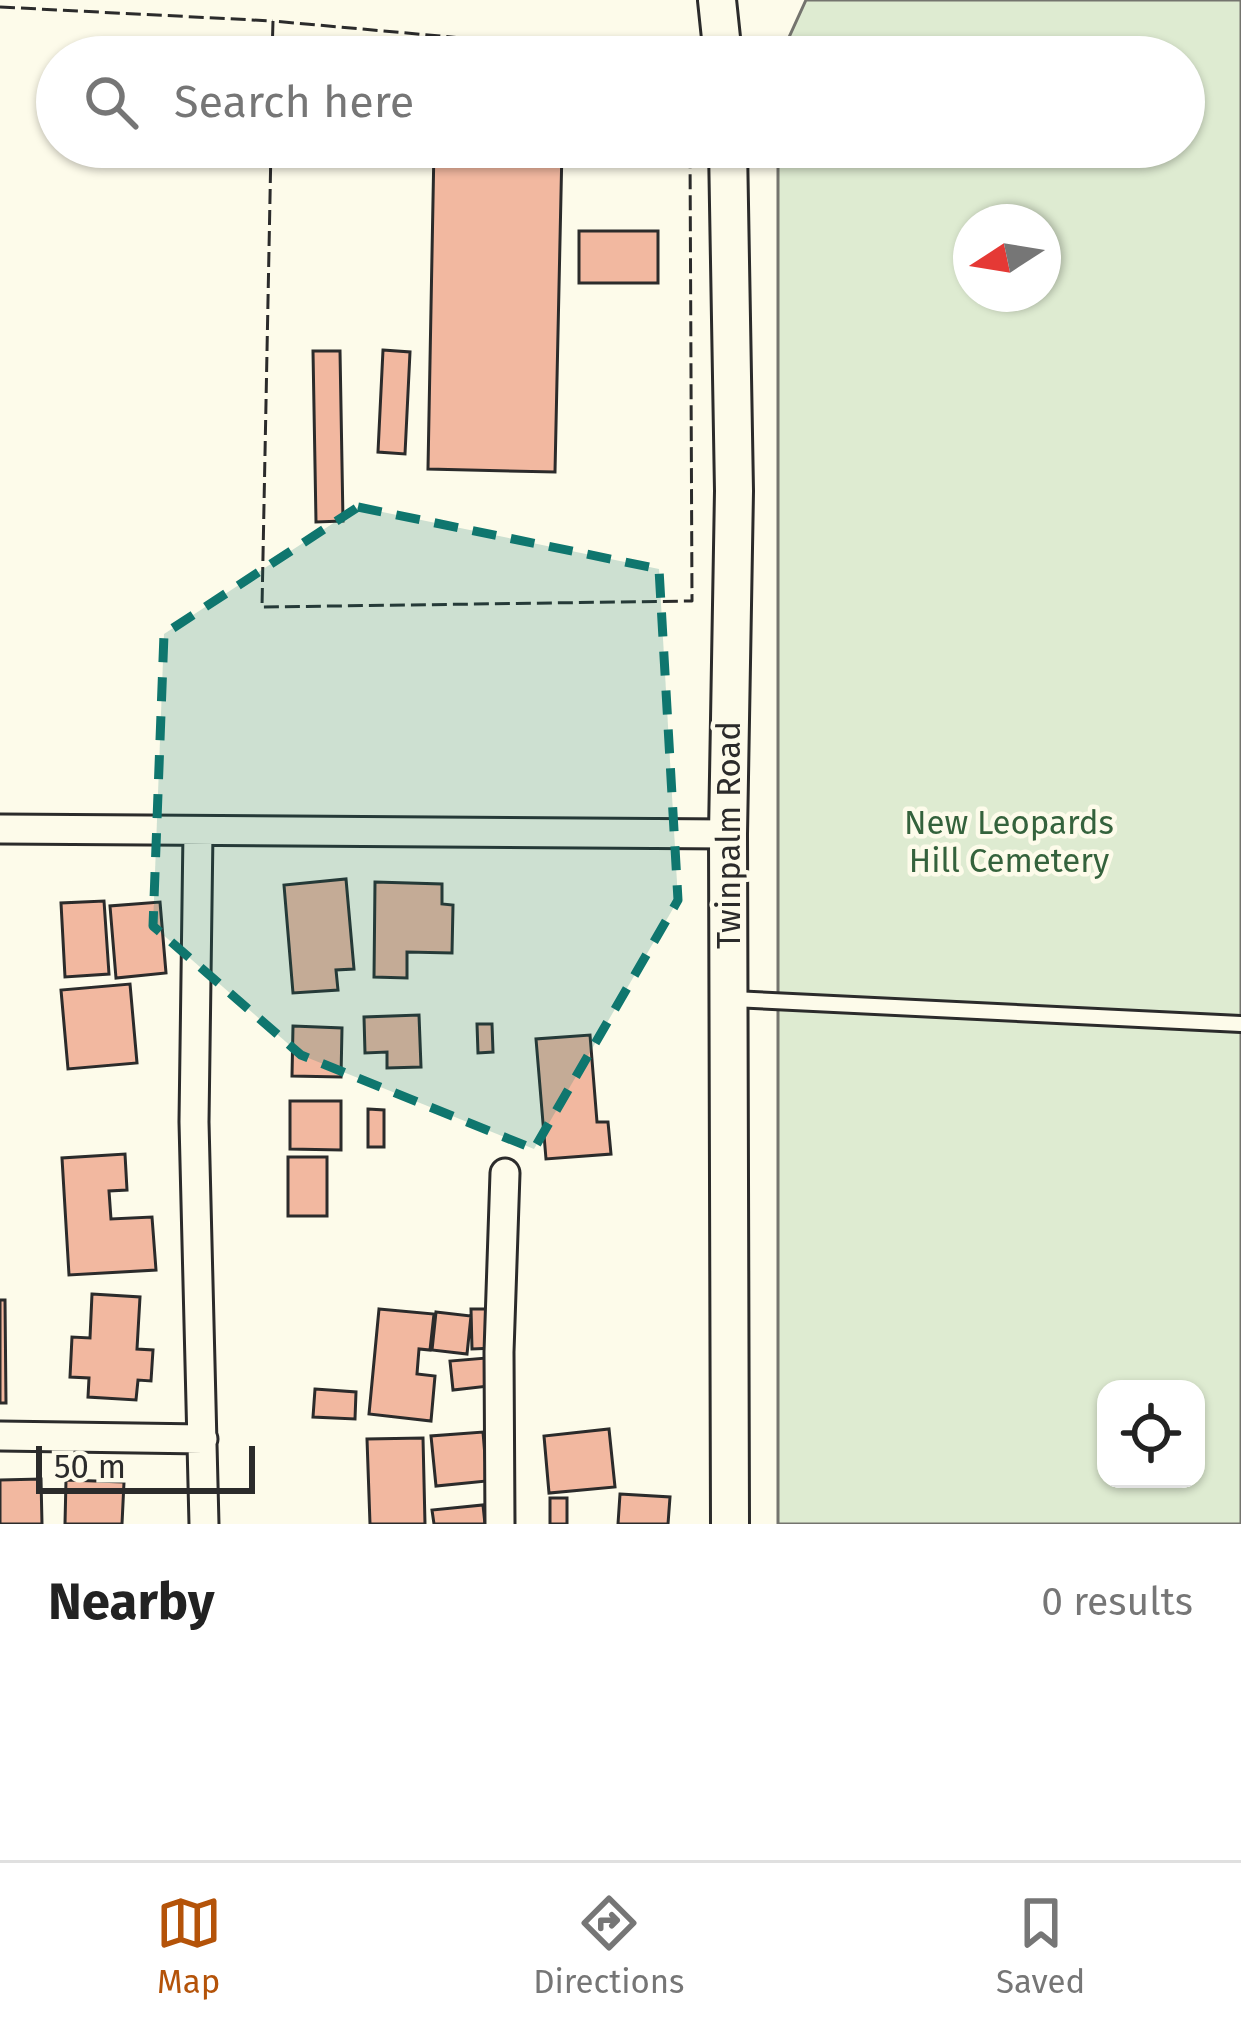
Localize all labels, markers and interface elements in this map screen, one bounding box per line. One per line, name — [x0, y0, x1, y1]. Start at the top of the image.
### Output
search box — [36, 36, 1205, 168]
icon: search — [78, 69, 144, 135]
text: Search here — [174, 75, 414, 129]
north arrow — [953, 204, 1061, 312]
street label: Twinpalm Road — [709, 721, 749, 949]
park label: New Leopards Hill Cemetery — [904, 803, 1114, 881]
map controls — [1097, 1380, 1205, 1488]
button: locate — [1097, 1380, 1205, 1488]
scale bar — [36, 1440, 255, 1493]
text: 50 m — [54, 1447, 126, 1487]
text: Nearby — [48, 1571, 214, 1633]
text: 0 results — [1041, 1579, 1193, 1625]
tab: Map — [156, 1890, 222, 2002]
tab: Directions — [533, 1890, 685, 2002]
tab: Saved — [996, 1890, 1085, 2002]

